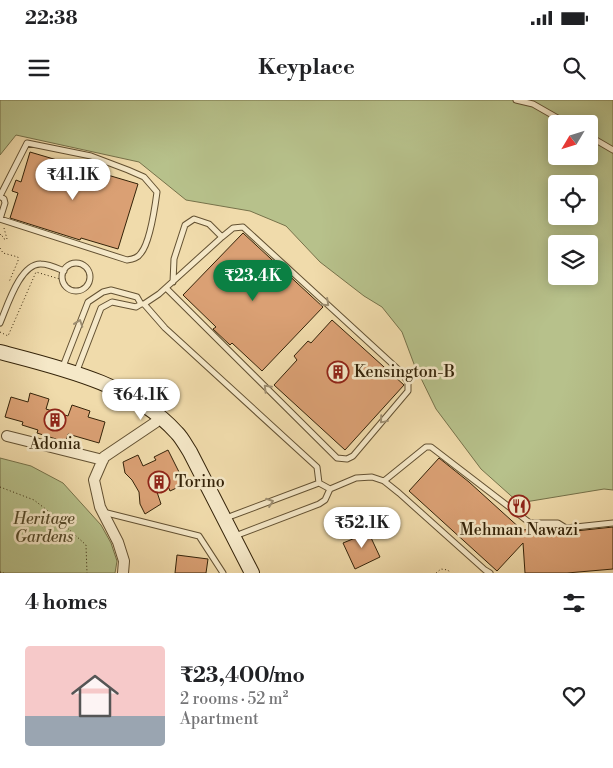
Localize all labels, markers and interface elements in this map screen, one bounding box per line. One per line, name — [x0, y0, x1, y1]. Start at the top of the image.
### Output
text: 22:38 — [25, 6, 78, 30]
icon: menu — [25, 54, 53, 82]
text: Keyplace — [258, 54, 355, 81]
icon: search — [560, 54, 588, 82]
north arrow — [548, 115, 598, 165]
map controls — [548, 115, 598, 285]
pin: ₹41.1K — [32, 158, 114, 201]
text: ₹41.1K — [46, 165, 100, 185]
button: locate — [548, 175, 598, 225]
button: layers — [548, 235, 598, 285]
pin: ₹23.4K — [212, 260, 294, 302]
text: ₹23.4K — [224, 266, 282, 286]
one-way arrow — [320, 297, 329, 306]
one-way arrow — [74, 320, 84, 328]
building icon: Kensington-B — [326, 360, 350, 384]
place label: Kensington-B — [354, 362, 455, 382]
pin: ₹64.1K — [100, 378, 182, 421]
text: ₹64.1K — [113, 385, 169, 405]
one-way arrow — [263, 385, 272, 394]
building icon: Adonia — [43, 408, 67, 432]
one-way arrow — [379, 415, 388, 424]
place label: Adonia — [28, 434, 82, 454]
building icon: Torino — [147, 470, 171, 494]
place label: Torino — [175, 472, 225, 492]
restaurant icon: Mehman Nawazi — [507, 494, 531, 518]
one-way arrow — [265, 498, 274, 508]
pin: ₹52.1K — [321, 506, 403, 549]
park label: Heritage Gardens — [12, 509, 75, 547]
text: ₹52.1K — [335, 513, 389, 533]
place label: Mehman Nawazi — [460, 520, 578, 540]
icon: filters — [560, 589, 588, 617]
text: 4 homes — [25, 590, 107, 616]
text: ₹23,400/mo — [180, 663, 305, 689]
icon: home — [65, 666, 125, 726]
icon: heart — [560, 682, 588, 710]
text: 2 rooms · 52 m² — [180, 689, 288, 709]
text: Apartment — [180, 709, 259, 729]

